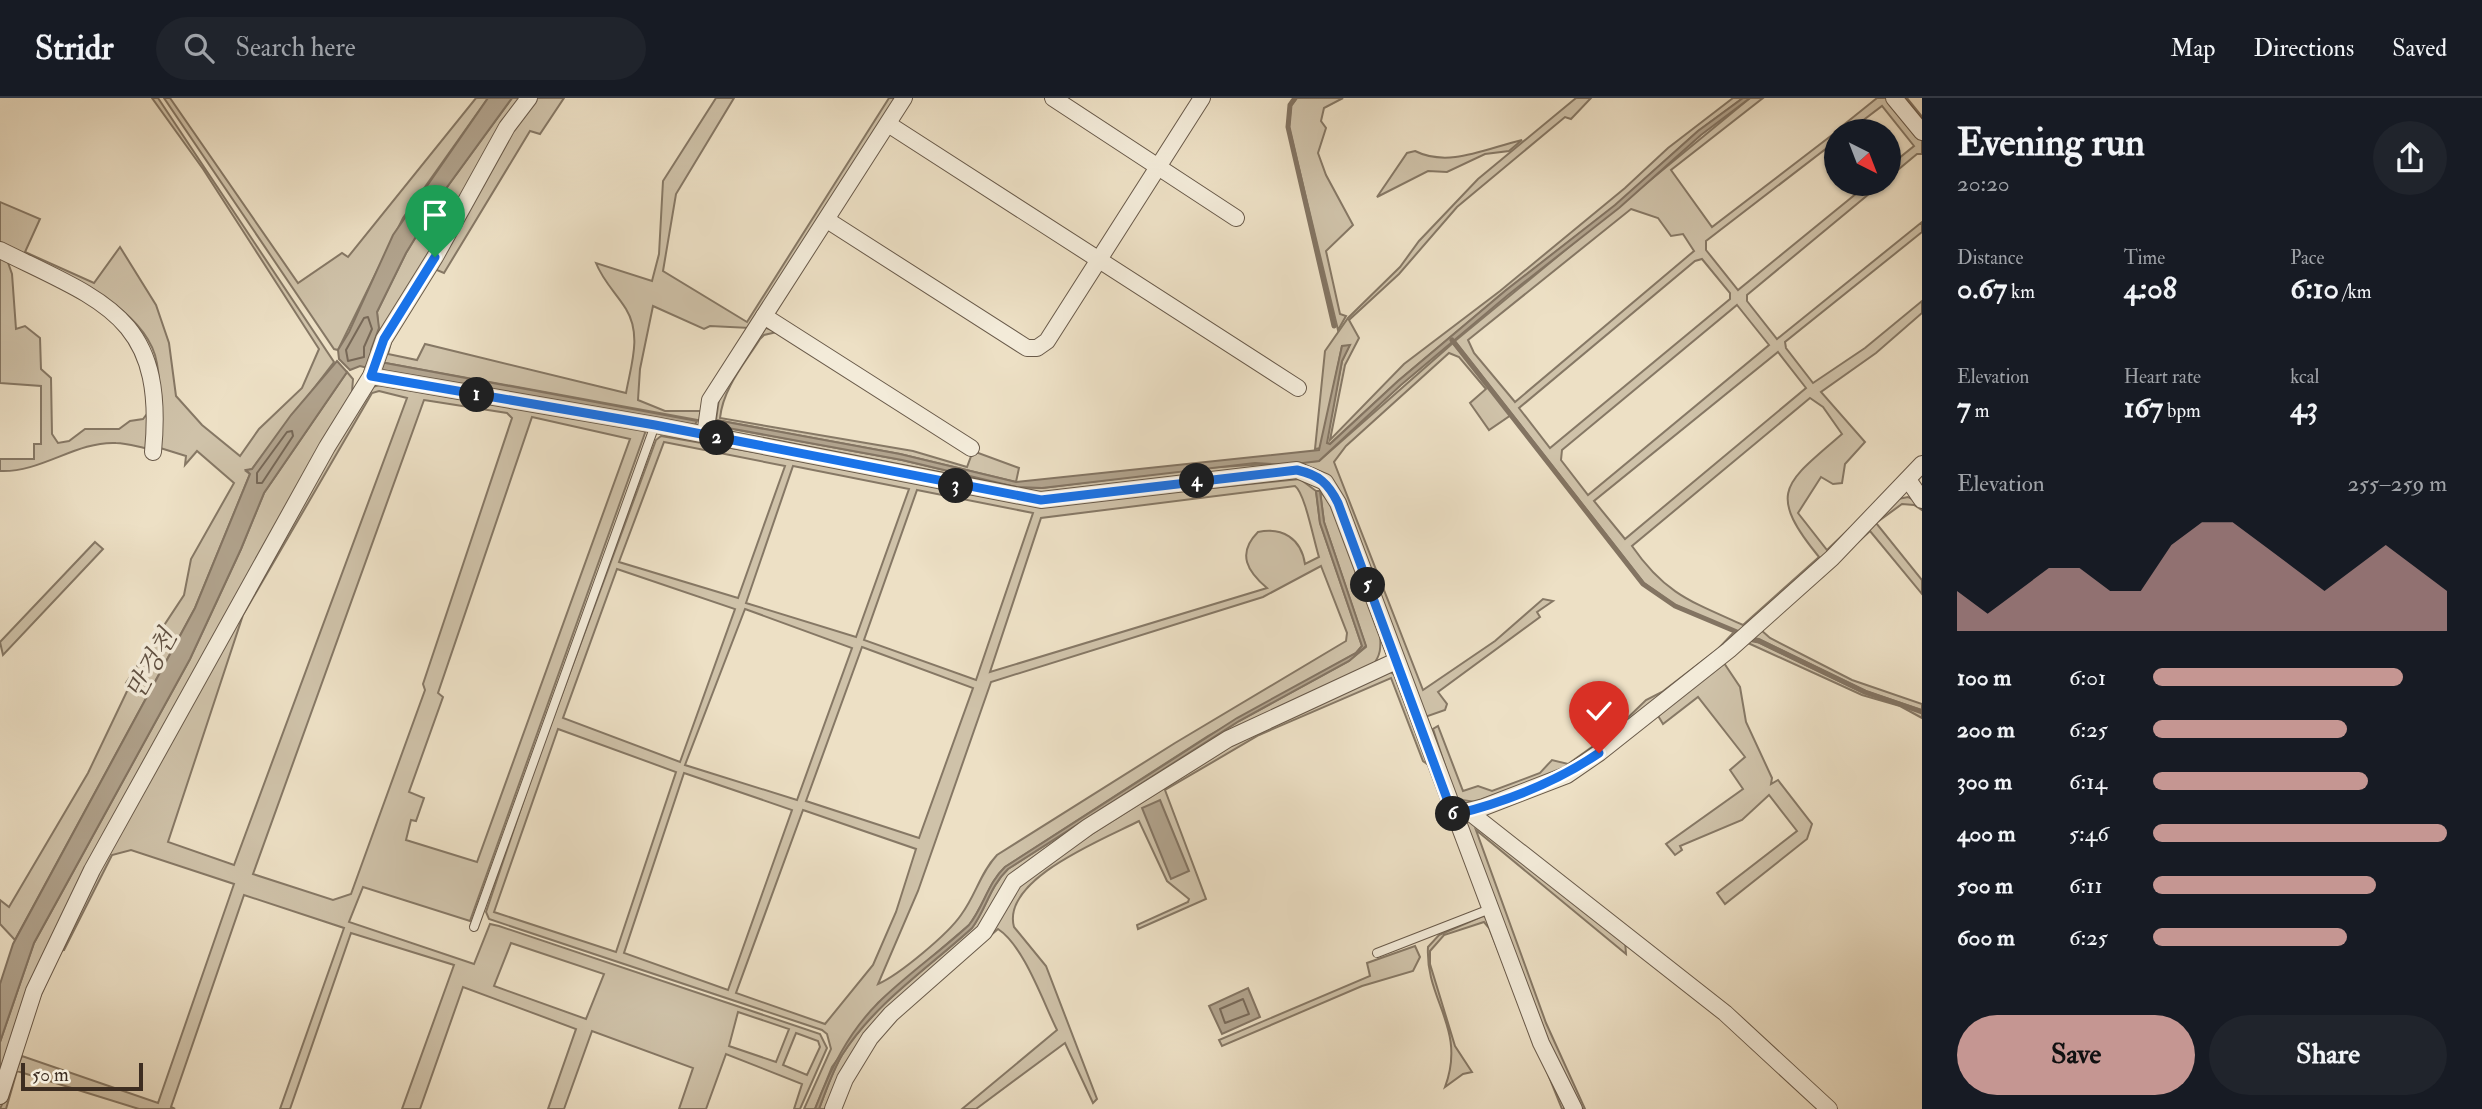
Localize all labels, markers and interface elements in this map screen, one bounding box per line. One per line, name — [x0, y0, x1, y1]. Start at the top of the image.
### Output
search box — [156, 17, 646, 80]
text: Stridr — [35, 28, 114, 69]
icon: search — [180, 29, 218, 67]
text: Search here — [236, 32, 356, 64]
text: Map — [2170, 33, 2215, 64]
text: Directions — [2253, 33, 2354, 64]
text: Saved — [2392, 33, 2447, 64]
north arrow — [1824, 119, 1900, 196]
map controls — [1824, 119, 1901, 196]
text: Evening run — [1957, 119, 2145, 167]
button: share — [2373, 121, 2447, 195]
text: 20:20 — [1957, 169, 2010, 198]
pin — [405, 185, 465, 257]
icon: arrive — [416, 196, 454, 234]
text: Distance — [1957, 246, 2023, 270]
text: Time — [2124, 246, 2165, 270]
text: Pace — [2290, 246, 2324, 270]
text: 0.67 — [1957, 270, 2007, 307]
text: 4:08 — [2124, 270, 2177, 307]
text: 6:10 — [2290, 270, 2339, 307]
text: km — [2007, 280, 2035, 304]
text: /km — [2339, 280, 2372, 304]
text: Elevation — [1957, 365, 2029, 389]
text: Heart rate — [2124, 365, 2201, 389]
text: kcal — [2290, 365, 2319, 389]
pin: 1 — [460, 378, 494, 412]
text: 1 — [473, 382, 480, 406]
text: 7 — [1957, 389, 1971, 426]
text: 167 — [2124, 389, 2163, 426]
text: 43 — [2290, 389, 2318, 426]
text: m — [1971, 399, 1990, 423]
text: bpm — [2163, 399, 2201, 423]
pin: 2 — [700, 420, 734, 456]
text: 2 — [712, 425, 721, 449]
pin: 4 — [1180, 464, 1214, 498]
pin: 3 — [939, 468, 974, 504]
text: 4 — [1191, 468, 1202, 492]
text: Elevation — [1957, 469, 2045, 498]
text: 255–259 m — [2347, 469, 2447, 498]
text: 3 — [952, 473, 959, 497]
pin: 5 — [1350, 568, 1386, 602]
text: 5 — [1363, 572, 1372, 596]
water label: 만겅천 — [120, 622, 185, 705]
text: 100 m — [1957, 663, 2011, 692]
text: 6:01 — [2069, 663, 2106, 692]
pin — [1569, 681, 1629, 753]
icon: check — [1580, 692, 1618, 730]
text: 200 m — [1957, 715, 2015, 744]
text: 6:25 — [2069, 715, 2108, 744]
text: 300 m — [1957, 767, 2012, 796]
text: 6:14 — [2069, 767, 2107, 796]
pin: 6 — [1436, 796, 1470, 832]
text: 6 — [1448, 801, 1457, 825]
text: 400 m — [1957, 819, 2016, 848]
text: 5:46 — [2069, 819, 2109, 848]
text: 500 m — [1957, 871, 2013, 900]
text: 6:11 — [2069, 871, 2103, 900]
text: 600 m — [1957, 923, 2015, 952]
text: 6:25 — [2069, 923, 2108, 952]
button: Save — [1957, 1015, 2195, 1095]
button: Share — [2209, 1015, 2447, 1095]
scale bar — [21, 1060, 144, 1092]
text: 50 m — [32, 1063, 69, 1087]

